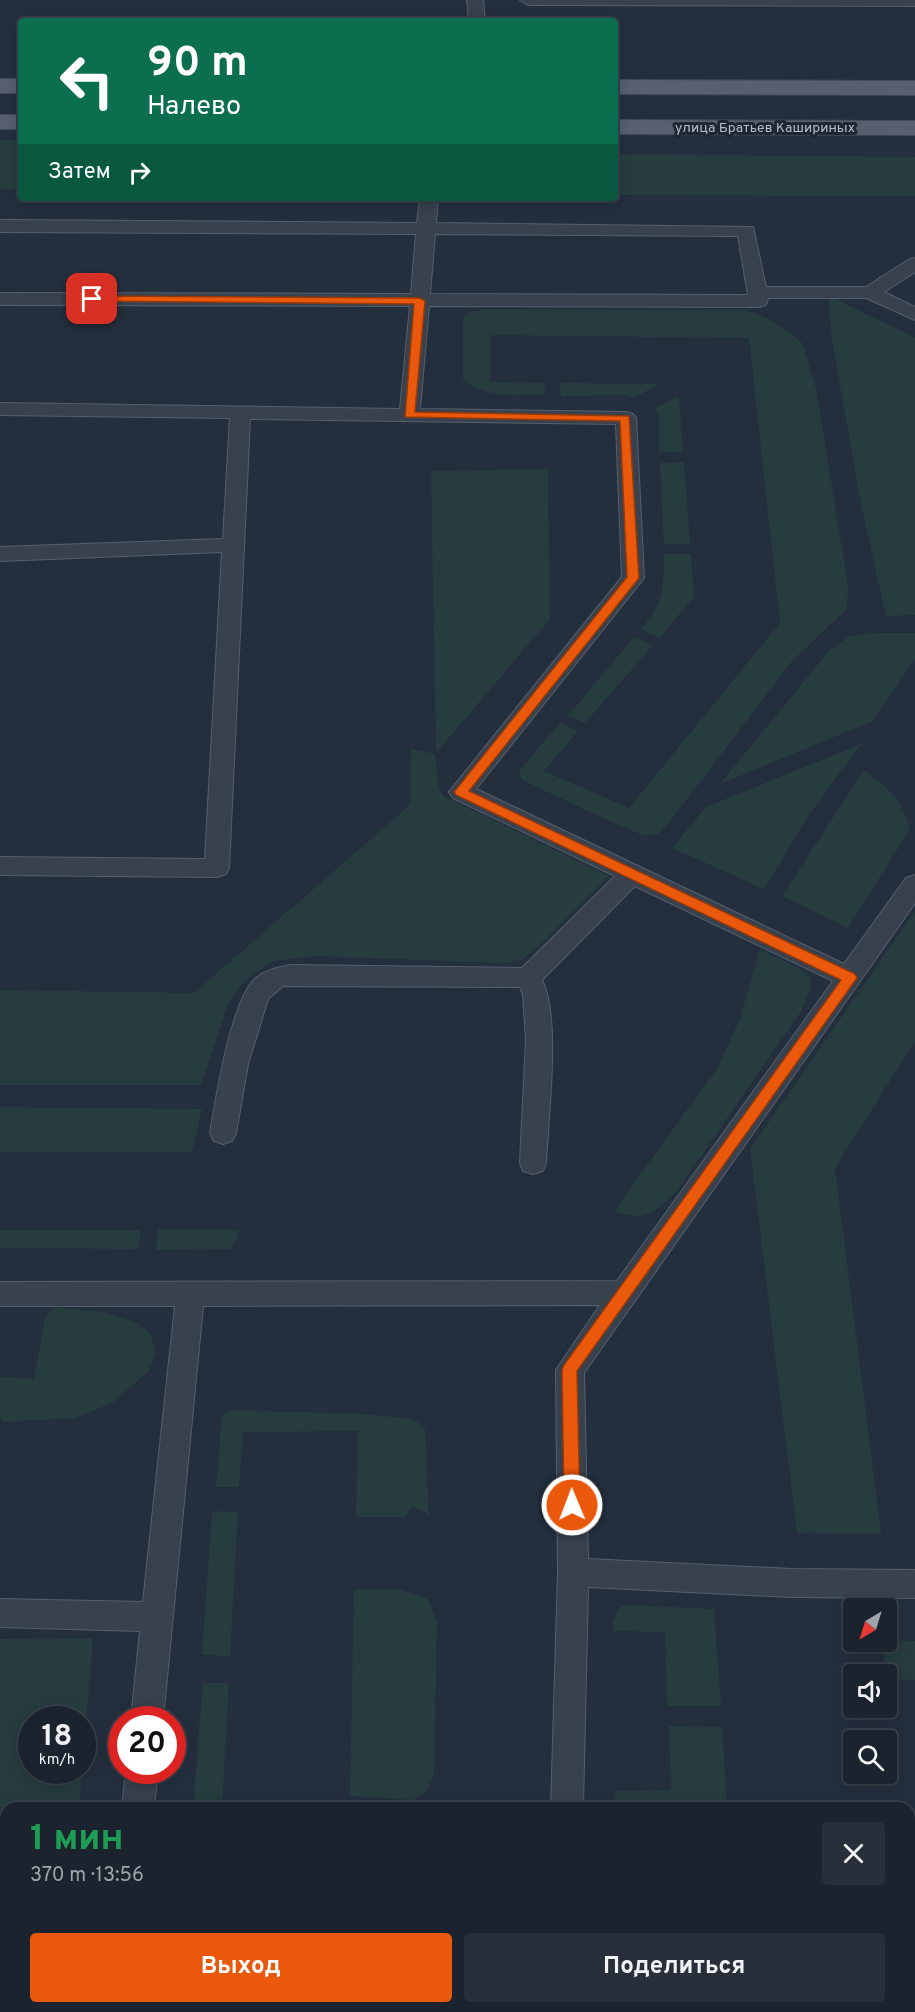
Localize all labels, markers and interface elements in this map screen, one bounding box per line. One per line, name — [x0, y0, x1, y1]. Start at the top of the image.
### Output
text: 90 m — [147, 38, 248, 91]
icon: left — [48, 42, 126, 120]
text: Налево — [147, 90, 241, 124]
street label: улица Братьев Кашириных — [675, 120, 855, 137]
icon: right — [123, 156, 156, 189]
text: Затем — [48, 159, 111, 186]
pin — [66, 273, 117, 324]
icon: arrive — [75, 282, 108, 315]
position arrow — [540, 1473, 604, 1537]
north arrow — [843, 1598, 897, 1652]
map controls — [843, 1598, 897, 1784]
button: sound — [843, 1664, 897, 1718]
speed limit sign: 20 — [108, 1706, 186, 1784]
text: 18 — [42, 1719, 72, 1756]
button: search — [843, 1730, 897, 1784]
text: km/h — [39, 1751, 75, 1770]
text: 1 мин — [30, 1817, 124, 1863]
button: close — [822, 1822, 885, 1885]
text: 370 m · 13:56 — [30, 1863, 144, 1889]
button: Выход — [30, 1933, 452, 2002]
button: Поделиться — [464, 1933, 885, 2002]

